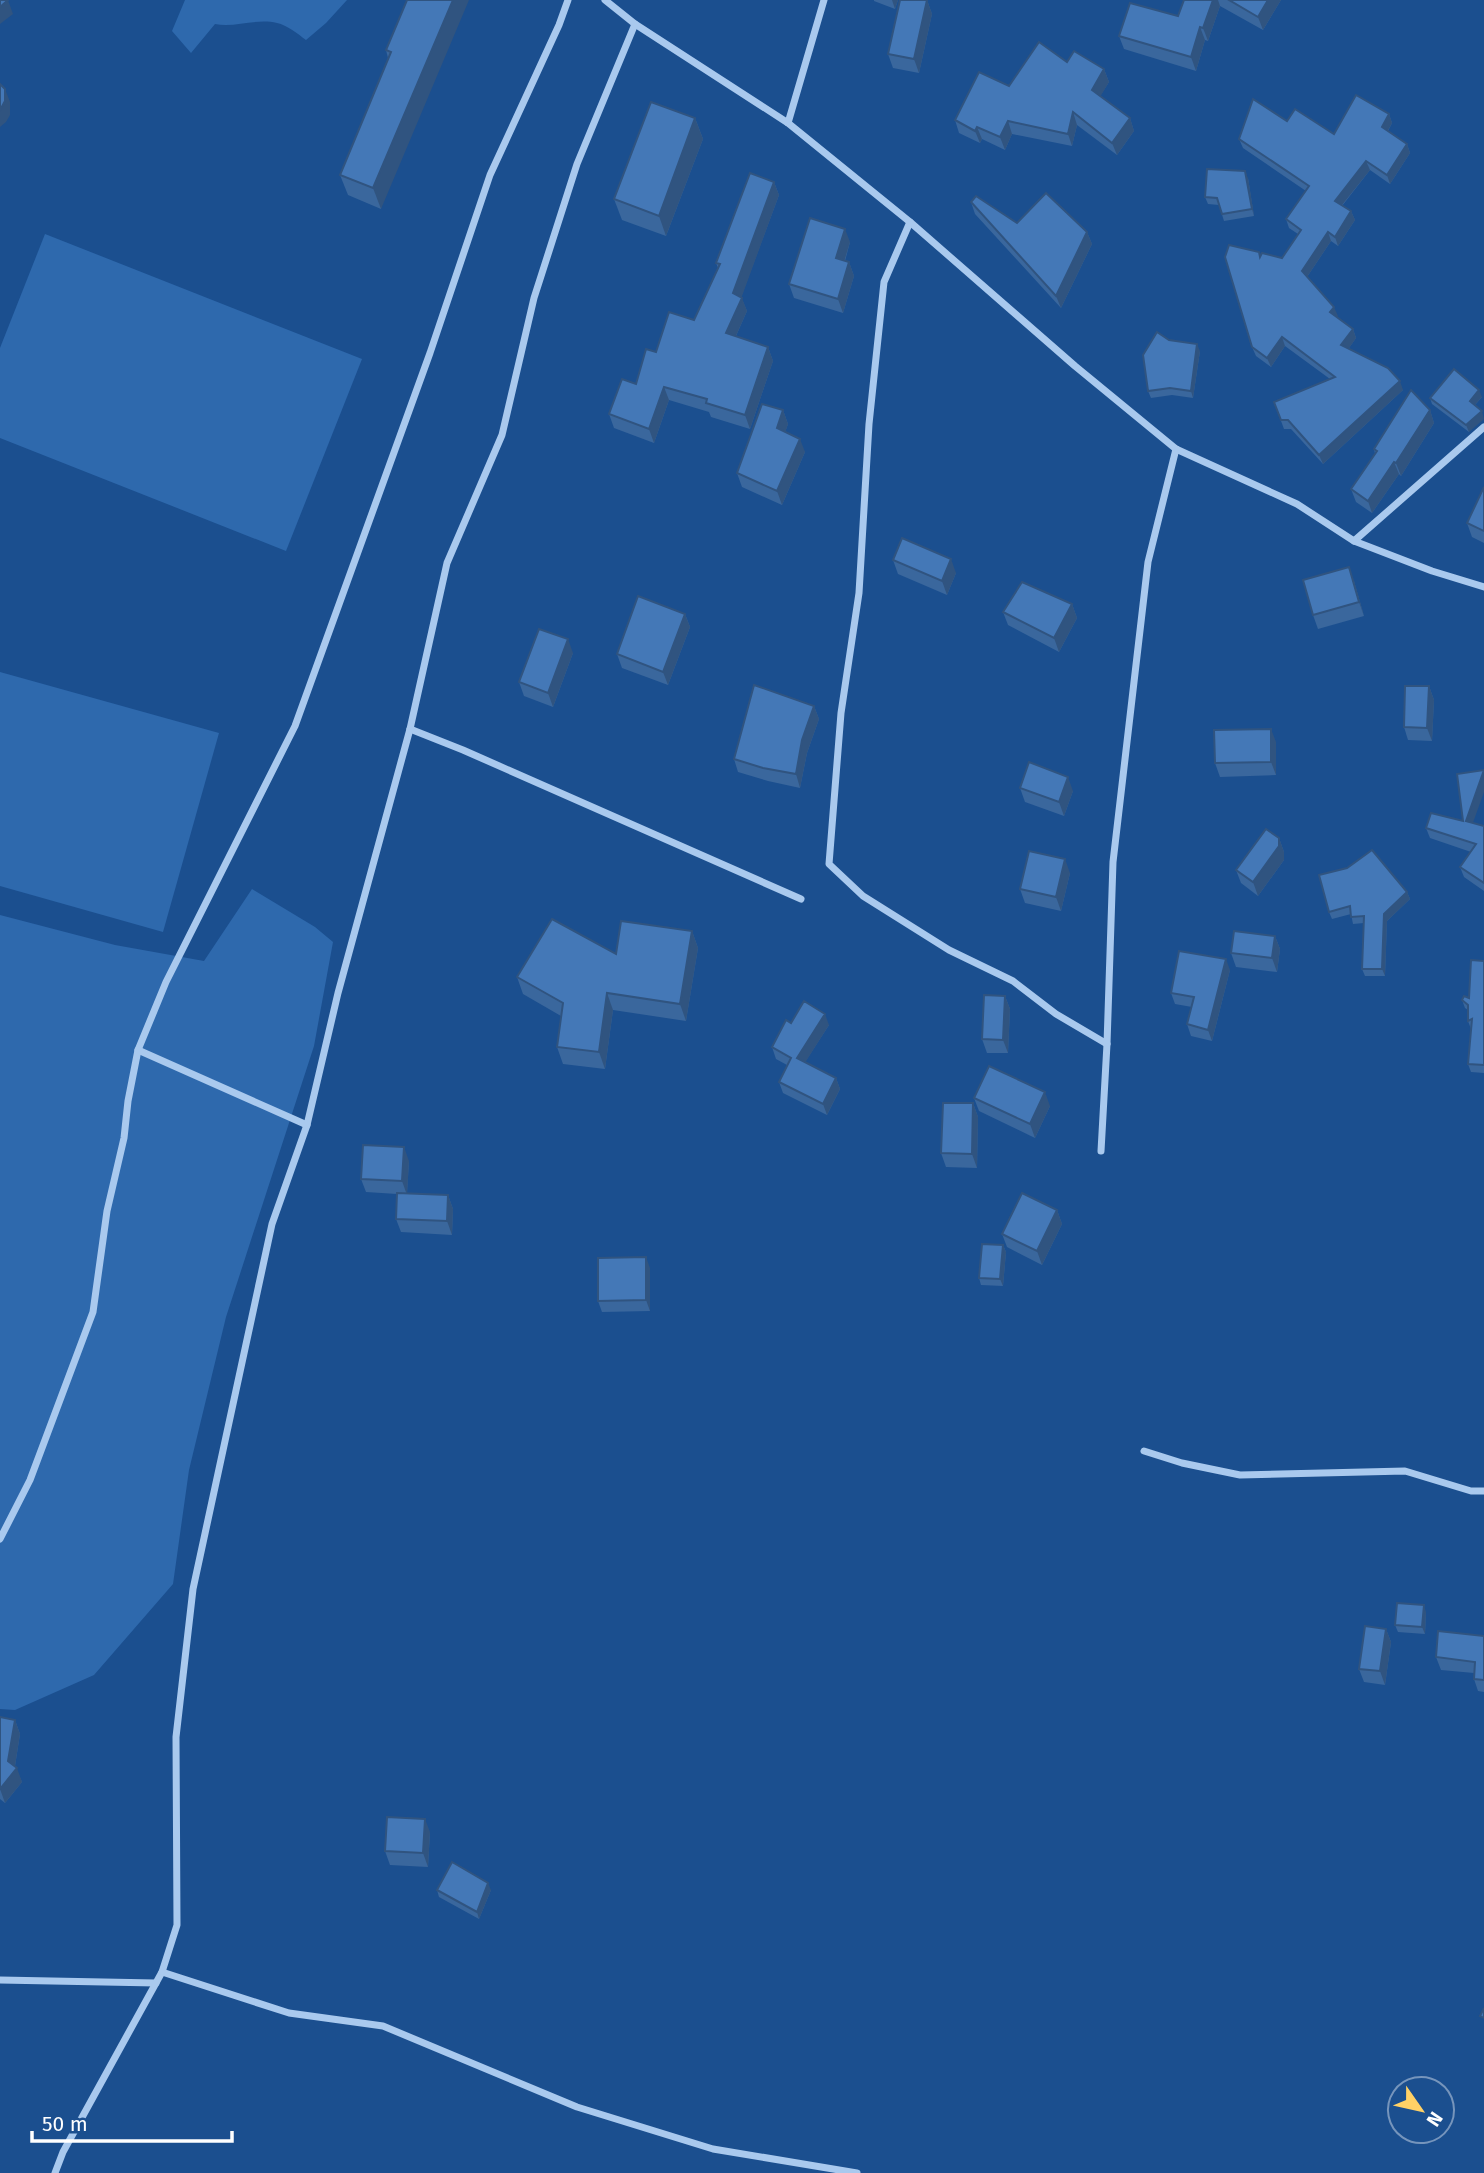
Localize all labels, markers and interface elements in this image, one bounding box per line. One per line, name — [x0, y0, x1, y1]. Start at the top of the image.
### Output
north arrow — [1386, 2075, 1456, 2145]
scale bar — [32, 2100, 231, 2144]
text: N — [1422, 2108, 1448, 2131]
text: 50 m — [42, 2111, 88, 2137]

